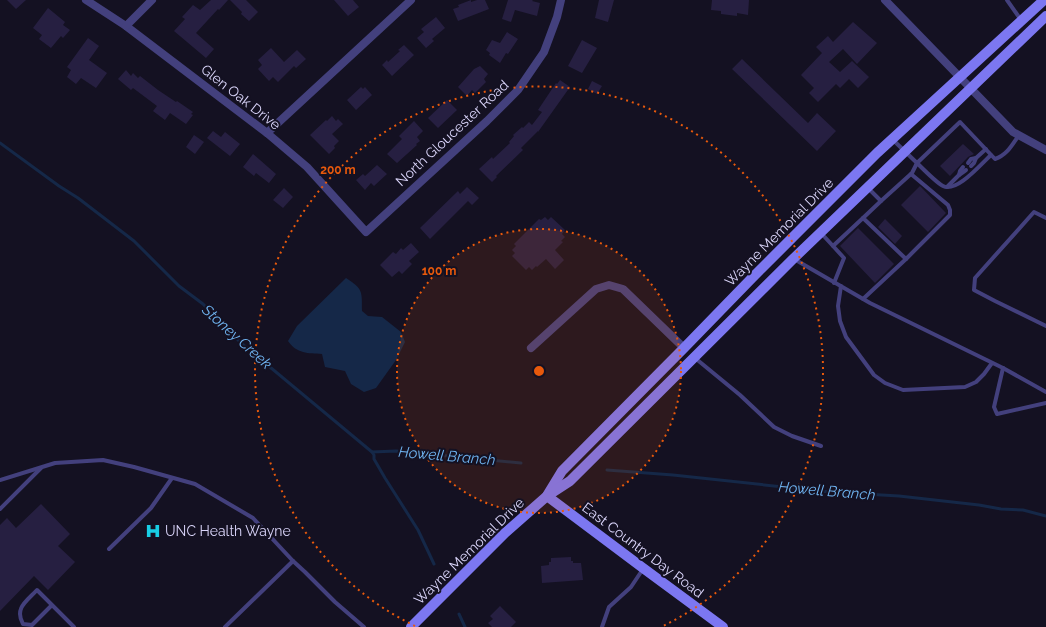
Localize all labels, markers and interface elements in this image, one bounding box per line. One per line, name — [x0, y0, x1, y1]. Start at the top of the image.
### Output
street label: Glen Oak Drive — [198, 61, 284, 133]
street label: North Gloucester Road — [392, 77, 512, 189]
text: 200 m — [320, 163, 356, 177]
street label: Wayne Memorial Drive — [722, 175, 836, 289]
text: 100 m — [422, 264, 456, 278]
water label: Stoney Creek — [198, 300, 276, 373]
centre of rings — [532, 364, 546, 378]
water label: Howell Branch — [398, 443, 496, 469]
water label: Howell Branch — [778, 478, 876, 504]
street label: Wayne Memorial Drive — [411, 494, 527, 608]
street label: East Country Day Road — [579, 499, 707, 601]
hospital icon: UNC Health Wayne — [144, 522, 162, 540]
place label: UNC Health Wayne — [165, 523, 291, 539]

